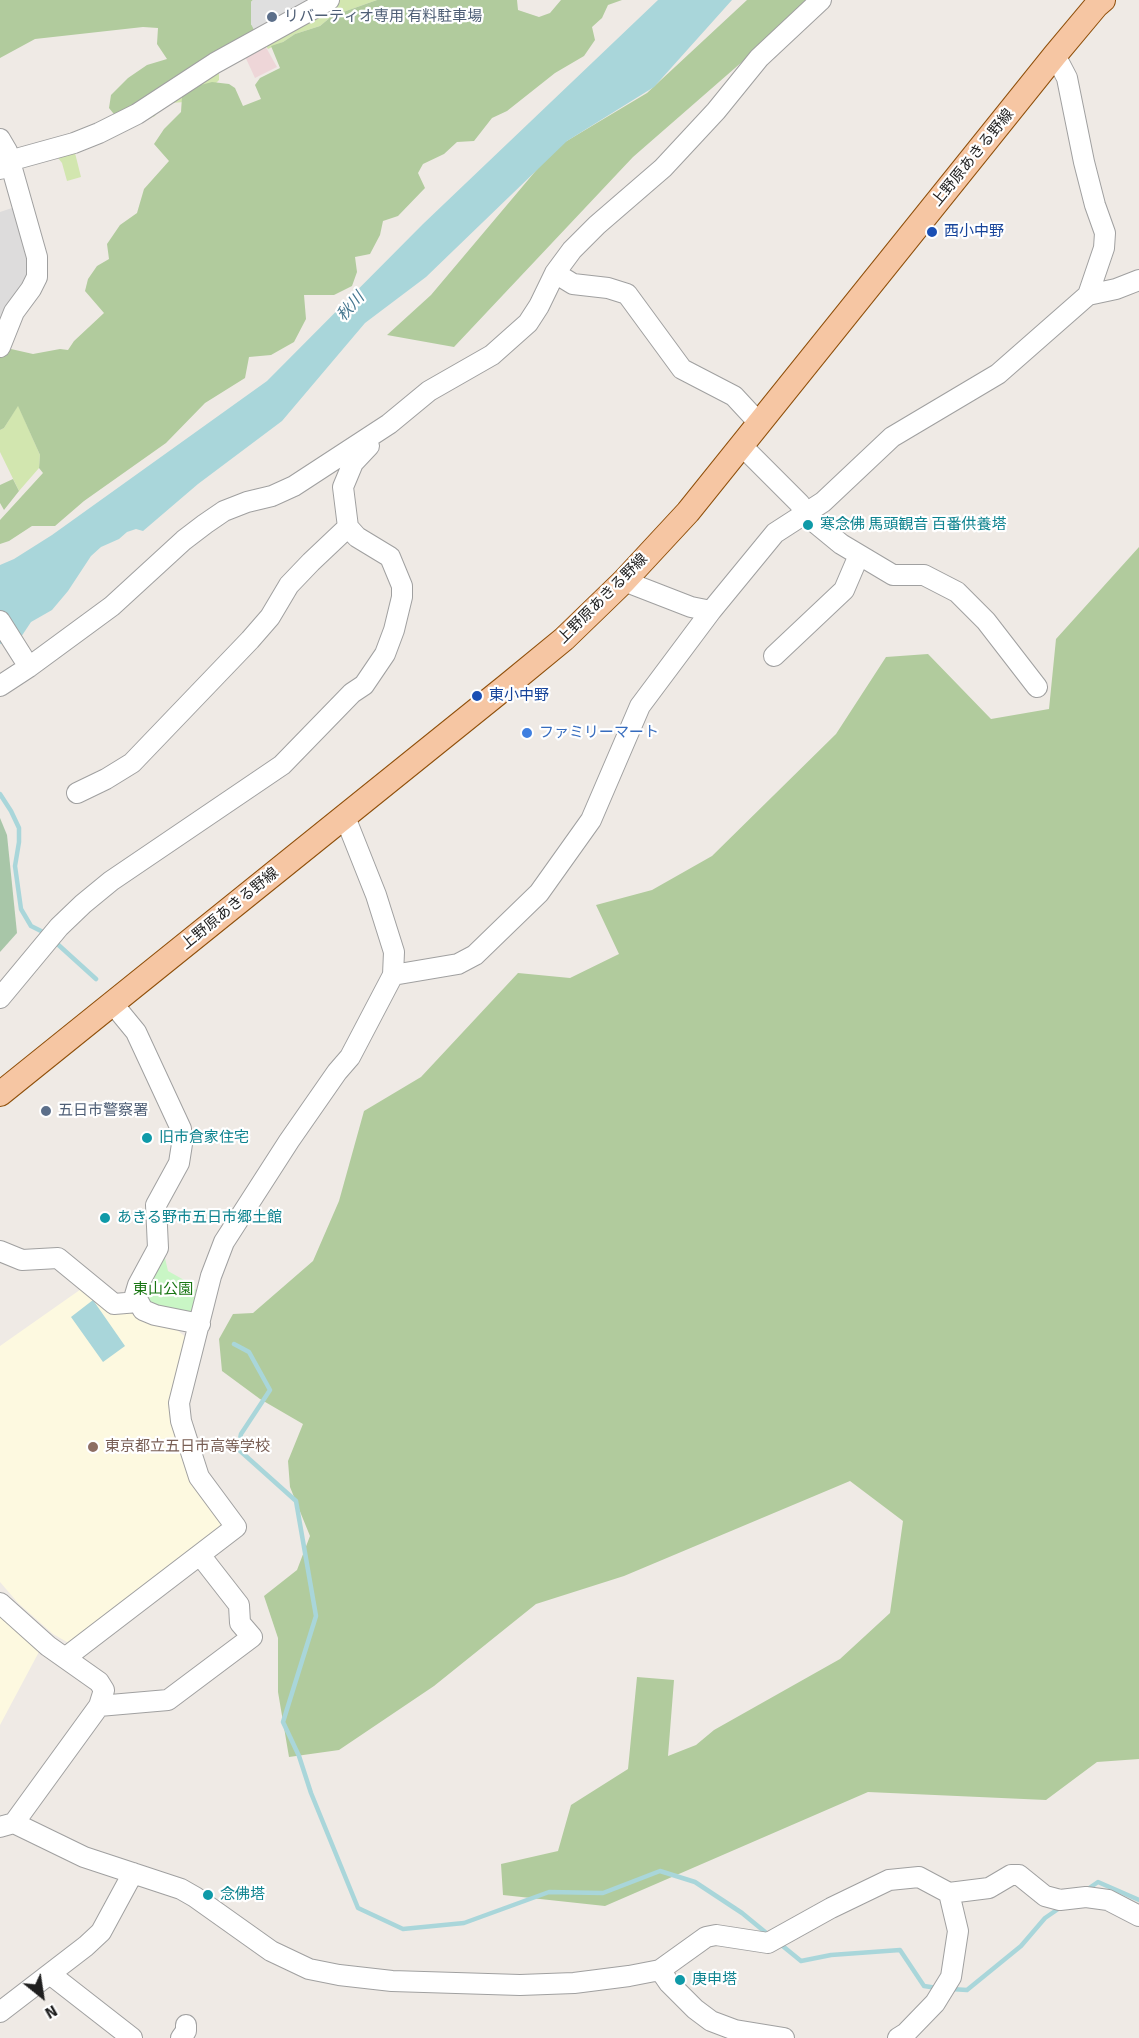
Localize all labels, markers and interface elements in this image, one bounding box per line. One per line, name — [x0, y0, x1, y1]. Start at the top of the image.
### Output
place label: リバーティオ専用 有料駐車場 — [284, 8, 482, 26]
marker: リバーティオ専用 有料駐車場 — [265, 10, 279, 24]
street label: 上野原あきる野線 — [928, 106, 1018, 210]
place label: 西小中野 — [944, 223, 1004, 241]
marker: 西小中野 — [925, 225, 939, 239]
water label: 秋川 — [333, 289, 369, 325]
place label: 寒念佛 馬頭観音 百番供養塔 — [820, 516, 1007, 534]
marker: 寒念佛 馬頭観音 百番供養塔 — [801, 518, 815, 532]
street label: 上野原あきる野線 — [554, 550, 652, 648]
place label: 東小中野 — [489, 687, 549, 705]
marker: 東小中野 — [470, 689, 484, 703]
place label: ファミリーマート — [539, 724, 659, 742]
marker: ファミリーマート — [520, 726, 534, 740]
street label: 上野原あきる野線 — [178, 864, 282, 954]
place label: 五日市警察署 — [58, 1102, 148, 1120]
marker: 五日市警察署 — [39, 1104, 53, 1118]
place label: 旧市倉家住宅 — [159, 1129, 249, 1147]
marker: 旧市倉家住宅 — [140, 1131, 154, 1145]
place label: あきる野市五日市郷土館 — [117, 1209, 282, 1227]
marker: あきる野市五日市郷土館 — [98, 1211, 112, 1225]
park label: 東山公園 — [133, 1281, 193, 1299]
place label: 東京都立五日市高等学校 — [105, 1438, 270, 1456]
marker: 東京都立五日市高等学校 — [86, 1440, 100, 1454]
place label: 念佛塔 — [220, 1886, 265, 1904]
marker: 念佛塔 — [201, 1888, 215, 1902]
north arrow — [12, 1966, 72, 2026]
place label: 庚申塔 — [692, 1971, 737, 1989]
marker: 庚申塔 — [673, 1973, 687, 1987]
text: N — [41, 2000, 61, 2023]

